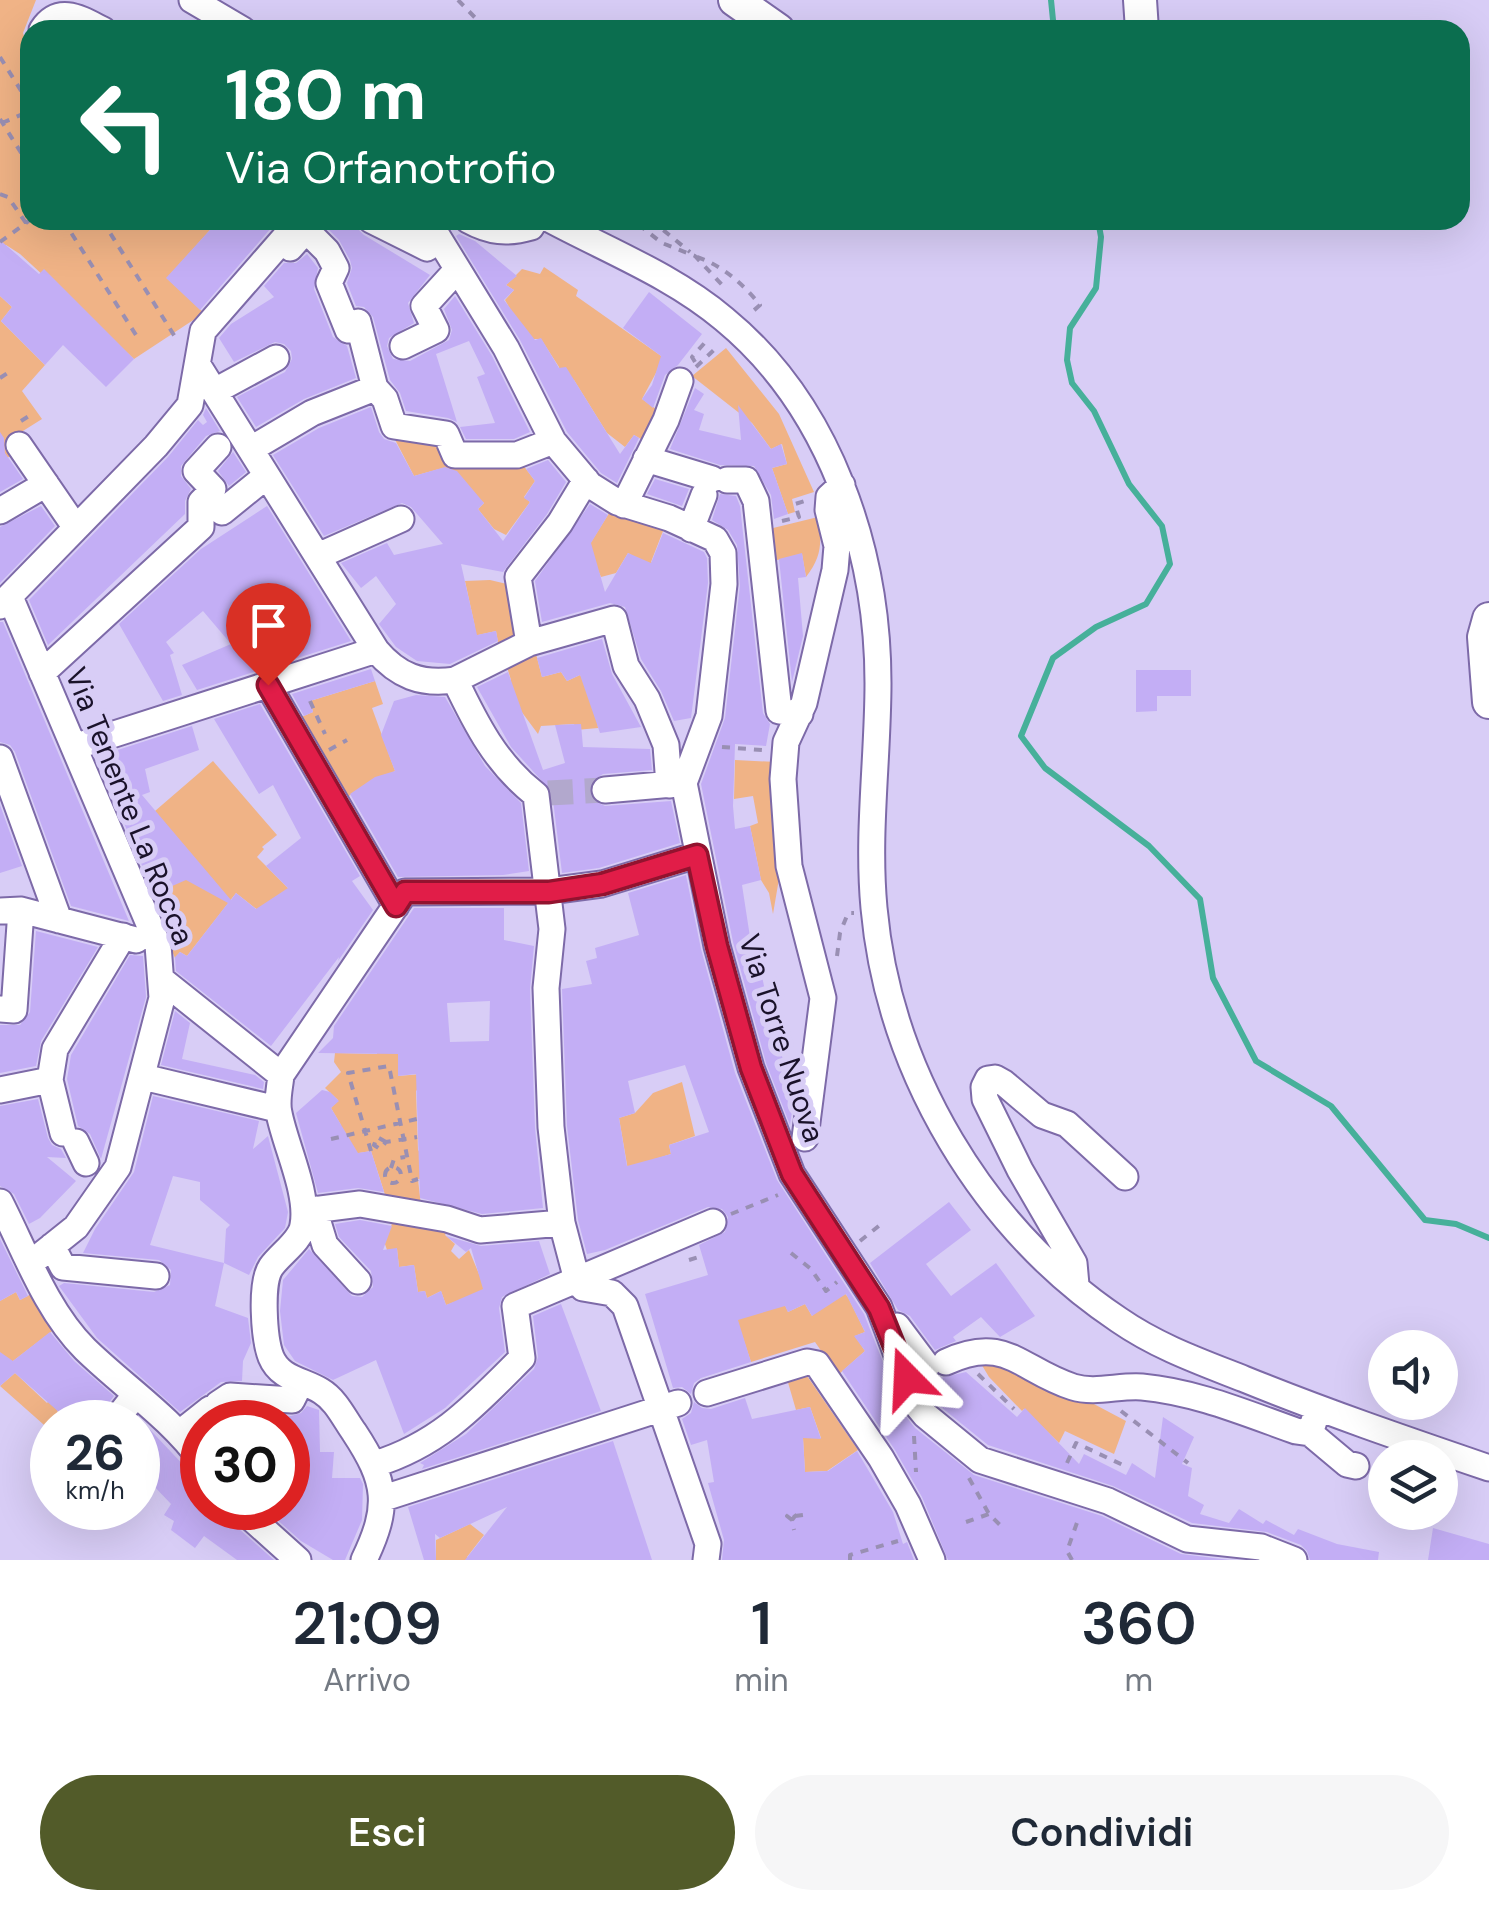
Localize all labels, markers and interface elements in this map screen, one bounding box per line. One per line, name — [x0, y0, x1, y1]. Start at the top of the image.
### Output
text: 180 m — [225, 50, 426, 141]
icon: left — [60, 60, 190, 190]
text: Via Orfanotrofio — [225, 138, 556, 197]
pin — [226, 583, 311, 686]
icon: arrive — [241, 598, 296, 653]
street label: Via Tenente La Rocca — [56, 661, 204, 951]
street label: Via Torre Nuova — [730, 929, 834, 1147]
position arrow — [855, 1326, 959, 1430]
map controls — [1368, 1330, 1458, 1530]
button: sound — [1368, 1330, 1458, 1420]
speed limit sign: 30 — [180, 1400, 310, 1530]
text: 26 — [65, 1420, 125, 1486]
button: layers — [1368, 1440, 1458, 1530]
text: km/h — [65, 1474, 125, 1507]
text: 21:09 — [292, 1584, 442, 1663]
text: 1 — [751, 1584, 772, 1663]
text: 360 — [1081, 1584, 1197, 1663]
text: Arrivo — [323, 1659, 411, 1701]
text: min — [734, 1659, 789, 1701]
text: m — [1125, 1659, 1153, 1701]
button: Esci — [40, 1775, 735, 1890]
button: Condividi — [755, 1775, 1449, 1890]

